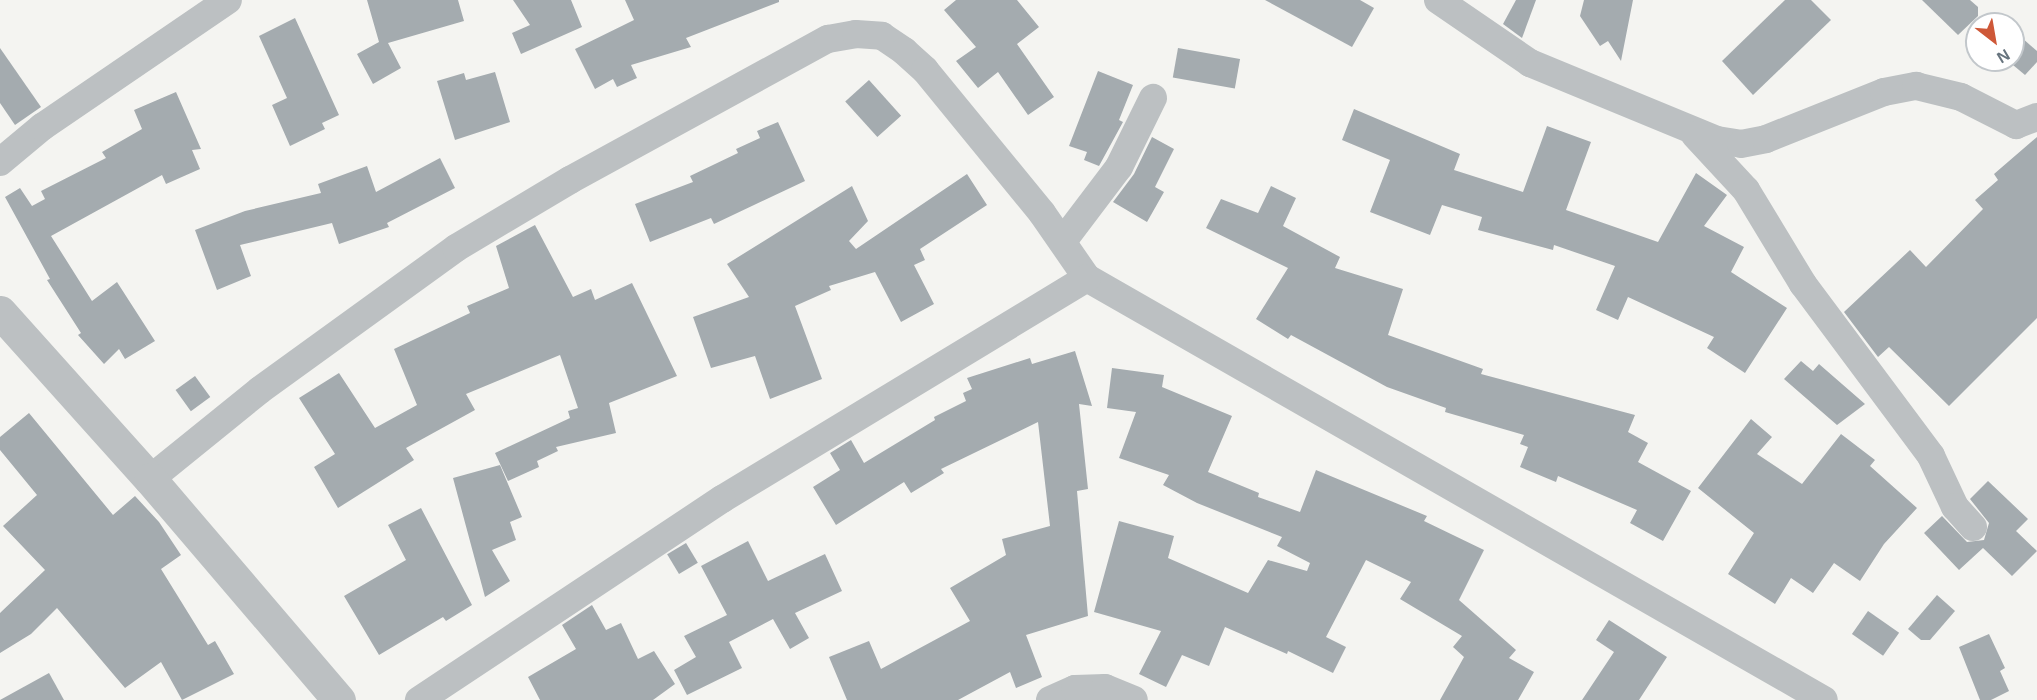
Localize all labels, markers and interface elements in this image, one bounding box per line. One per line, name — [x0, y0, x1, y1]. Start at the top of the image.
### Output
north arrow — [1965, 12, 2025, 72]
text: N — [1994, 46, 2013, 66]

